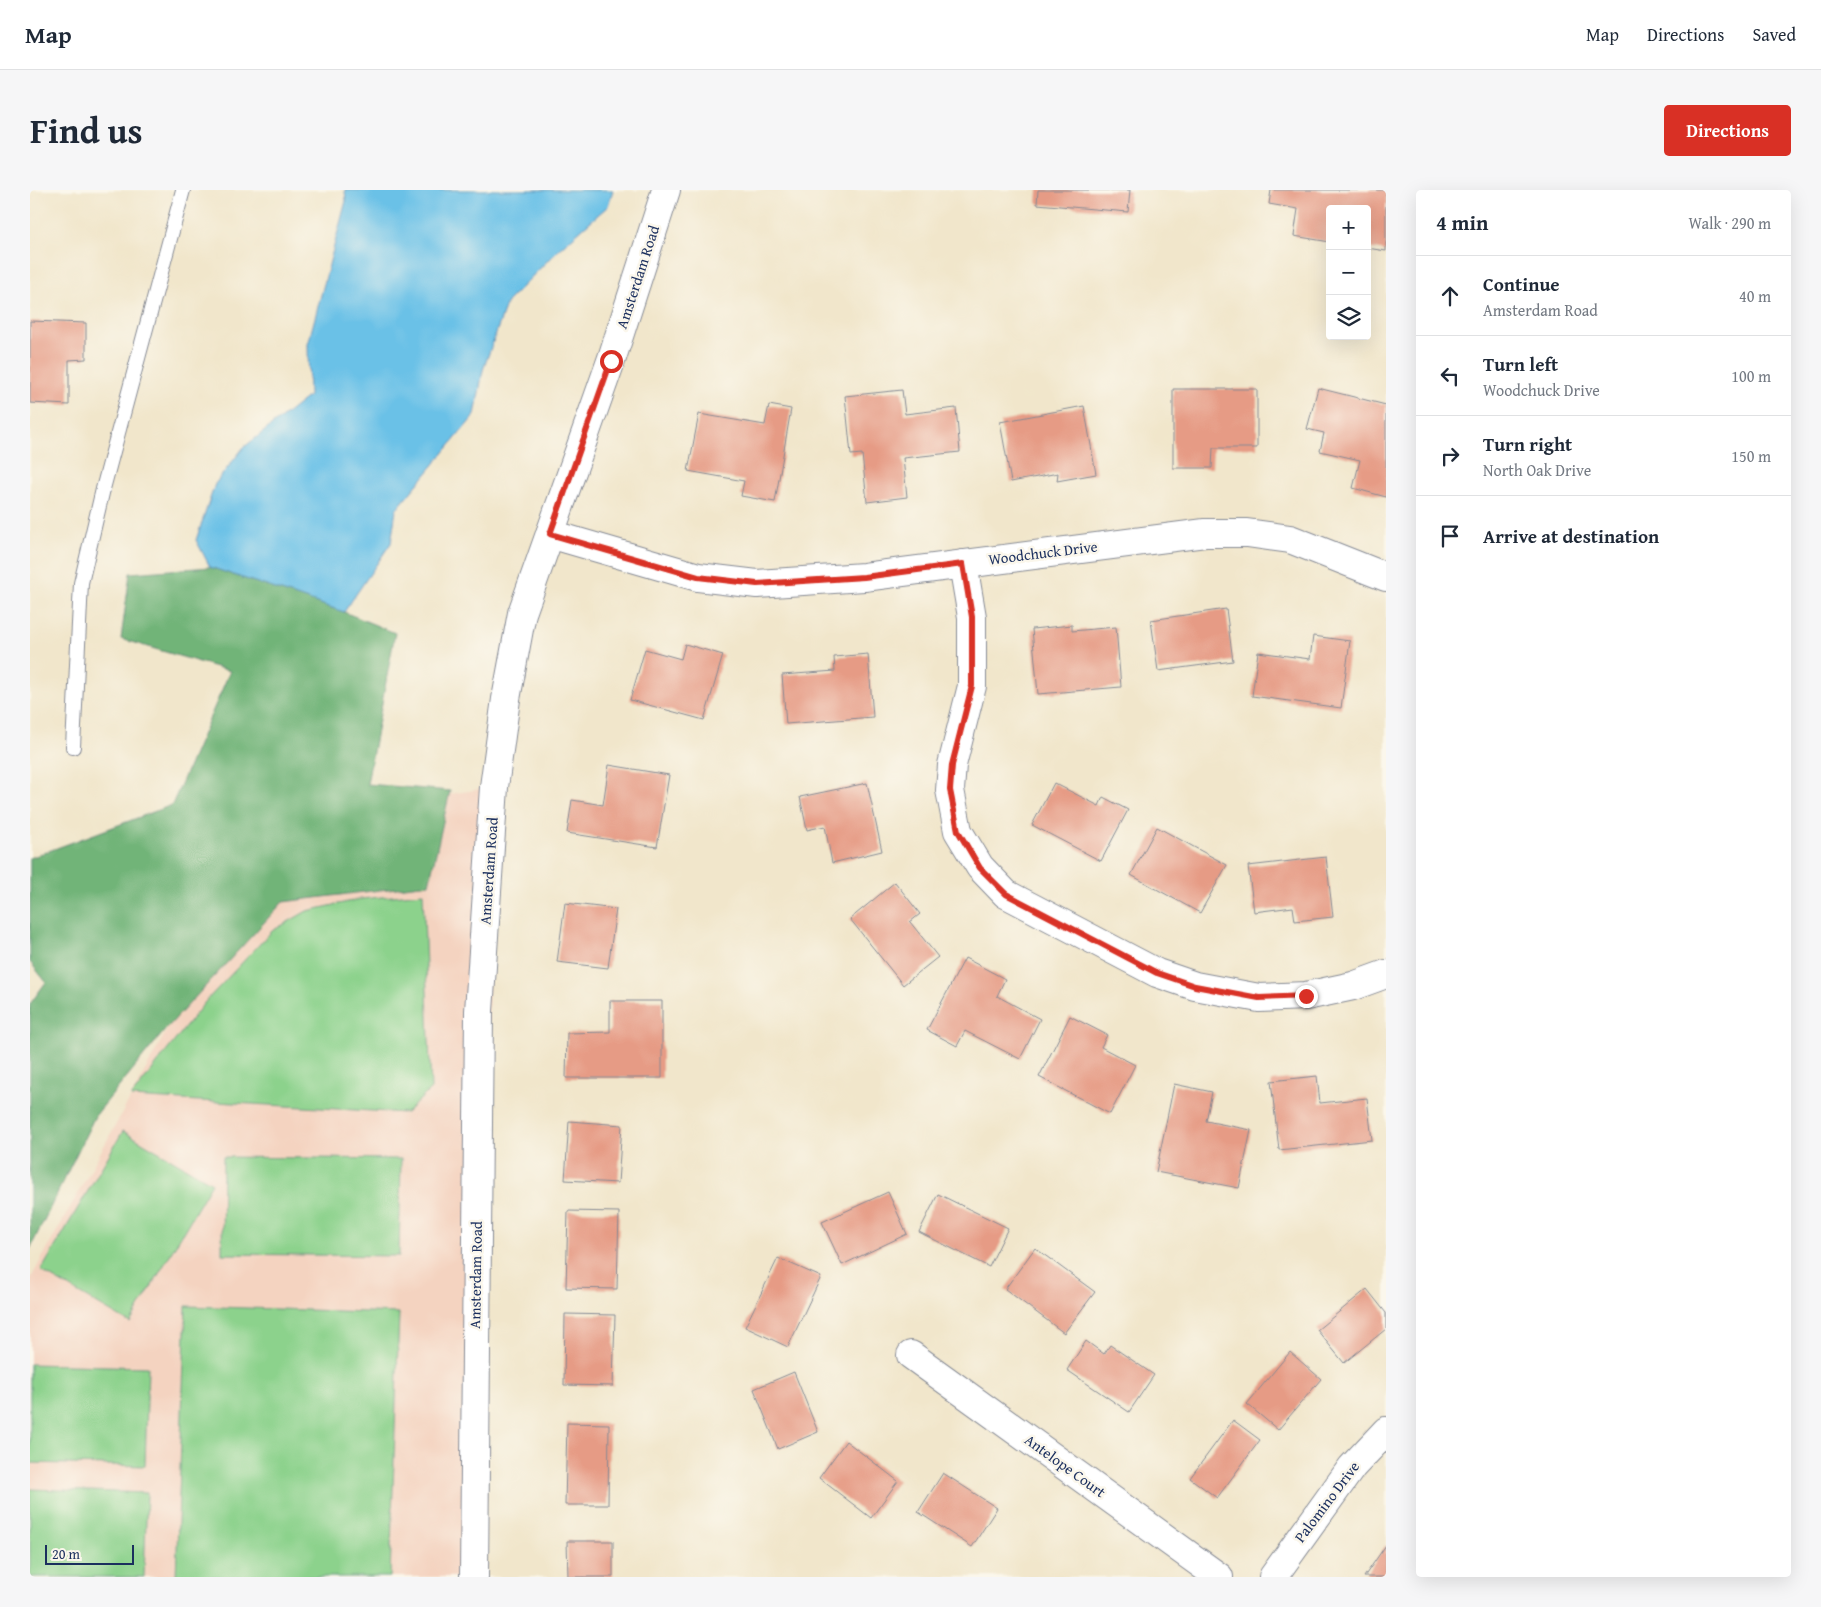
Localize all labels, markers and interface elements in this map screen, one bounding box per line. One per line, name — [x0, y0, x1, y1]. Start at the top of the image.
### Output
text: Map — [25, 17, 72, 52]
text: Map — [1586, 21, 1619, 48]
text: Directions — [1647, 21, 1724, 48]
text: Saved — [1752, 21, 1796, 48]
text: Find us — [30, 105, 143, 156]
button: Directions — [1664, 105, 1791, 156]
map controls — [1326, 205, 1371, 340]
button: + — [1326, 205, 1371, 250]
text: 4 min — [1436, 207, 1488, 238]
text: Walk · 290 m — [1688, 211, 1771, 235]
street label: Amsterdam Road — [611, 222, 664, 331]
button: − — [1326, 250, 1371, 295]
text: Continue — [1483, 270, 1560, 298]
icon: ahead — [1436, 282, 1464, 310]
text: 40 m — [1739, 284, 1771, 308]
button: layers — [1326, 295, 1371, 340]
text: Amsterdam Road — [1483, 298, 1598, 322]
route start — [600, 350, 623, 373]
text: Turn left — [1483, 350, 1558, 378]
icon: left — [1436, 362, 1464, 390]
text: 100 m — [1731, 364, 1771, 388]
text: Woodchuck Drive — [1483, 378, 1600, 402]
text: Turn right — [1483, 430, 1572, 458]
icon: right — [1436, 442, 1464, 470]
text: 150 m — [1731, 444, 1771, 468]
text: North Oak Drive — [1483, 458, 1591, 482]
icon: arrive — [1436, 522, 1464, 550]
text: Arrive at destination — [1483, 522, 1659, 550]
street label: Woodchuck Drive — [987, 535, 1099, 570]
street label: Amsterdam Road — [474, 817, 503, 925]
route end — [1295, 985, 1318, 1008]
street label: Amsterdam Road — [464, 1221, 487, 1329]
street label: Antelope Court — [1020, 1429, 1111, 1503]
street label: Palomino Drive — [1289, 1457, 1364, 1547]
scale bar — [45, 1542, 134, 1565]
text: 20 m — [52, 1544, 80, 1564]

